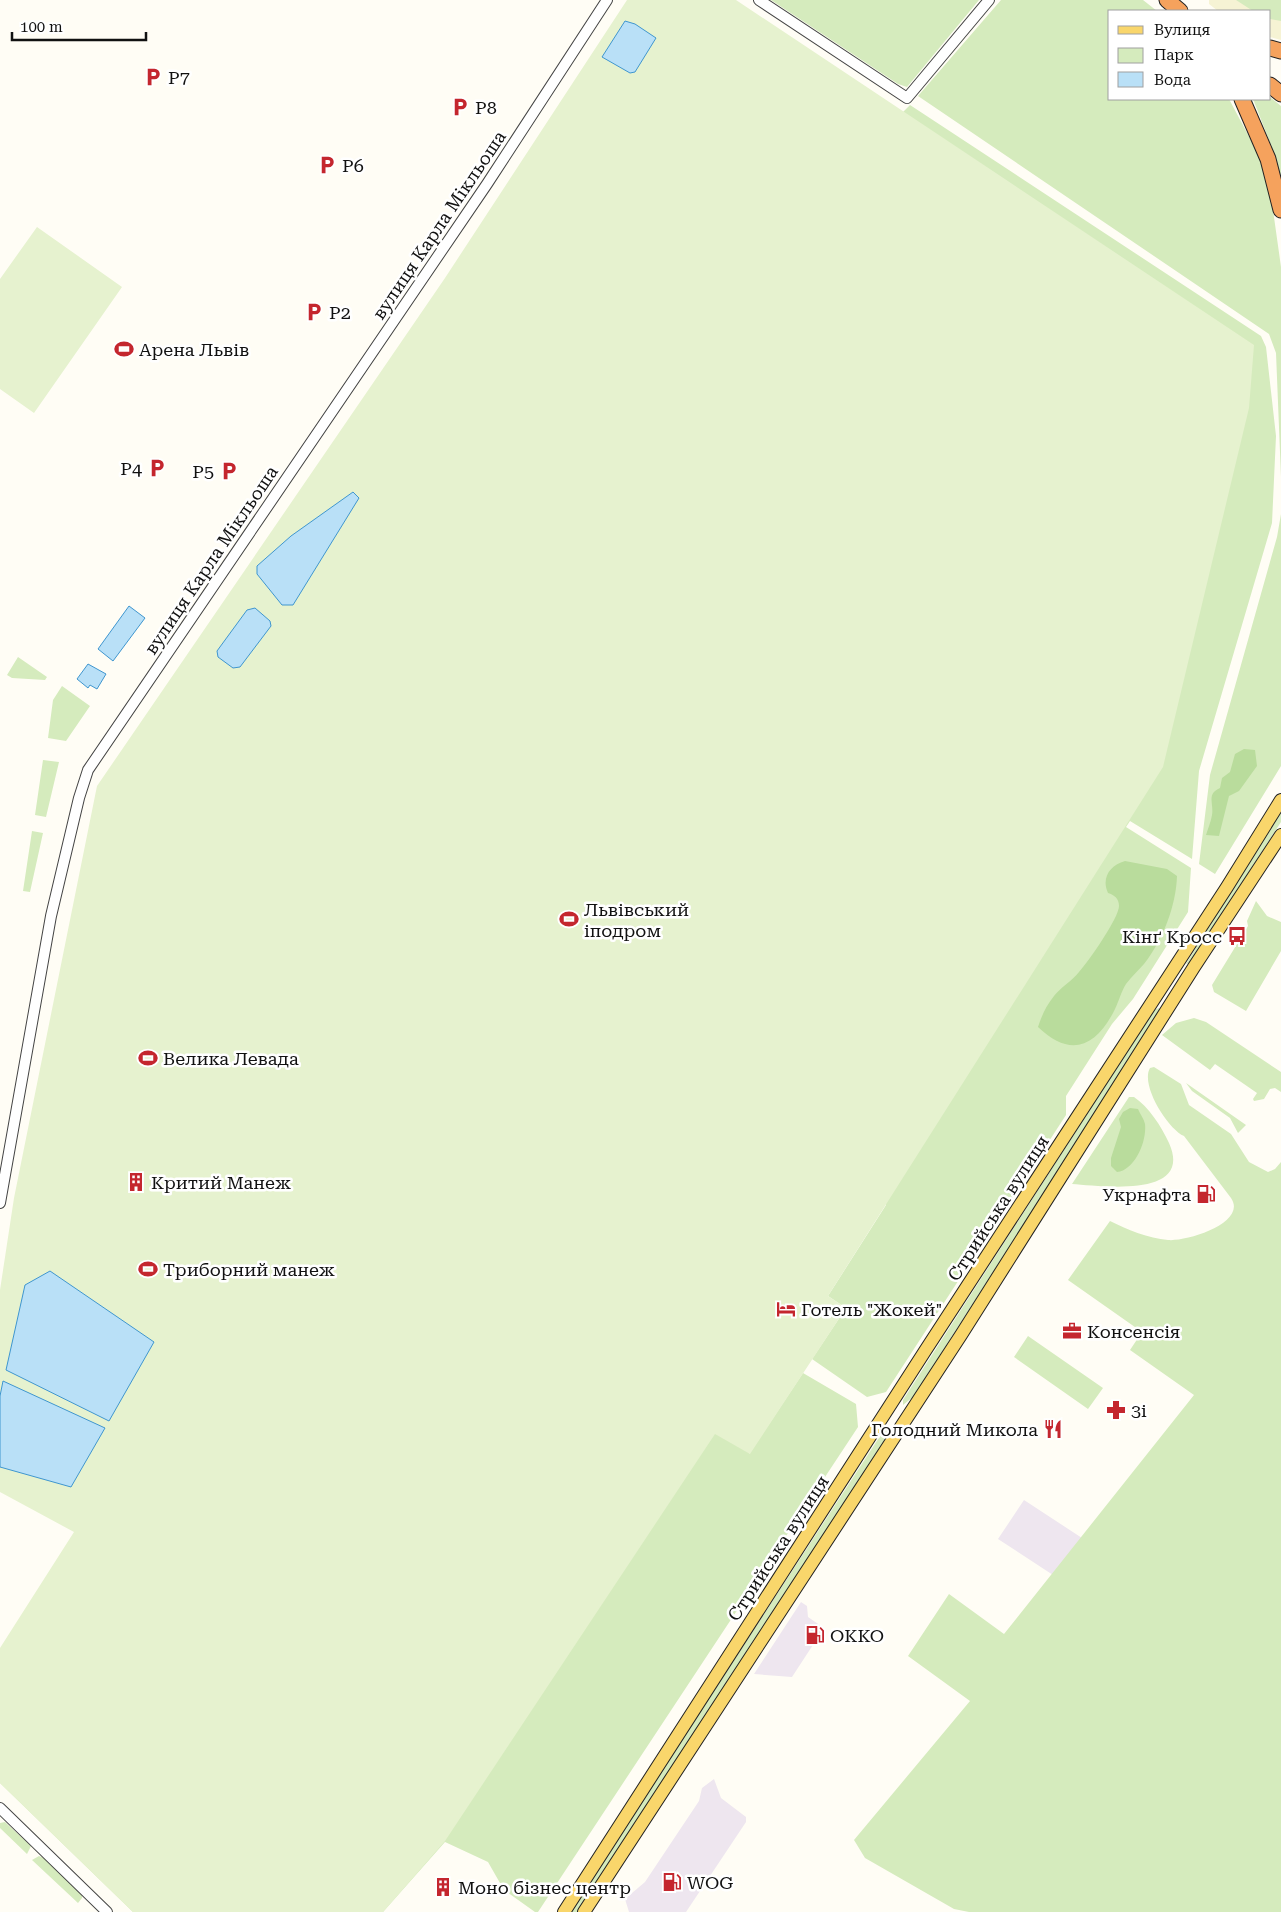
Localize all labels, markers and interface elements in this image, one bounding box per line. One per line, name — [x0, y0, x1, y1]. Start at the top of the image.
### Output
scale bar — [12, 10, 146, 42]
legend — [1108, 10, 1271, 100]
text: 100 m — [20, 18, 63, 36]
text: Вулиця — [1154, 21, 1210, 39]
text: Парк — [1154, 46, 1194, 64]
parking icon: P7 — [142, 66, 164, 88]
place label: P7 — [168, 67, 190, 88]
text: Вода — [1154, 71, 1191, 89]
parking icon: P8 — [449, 96, 471, 118]
place label: P8 — [475, 97, 497, 118]
street label: вулиця Карла Мікльоша — [368, 126, 510, 323]
parking icon: P6 — [316, 154, 338, 176]
place label: P6 — [342, 155, 364, 176]
parking icon: P2 — [303, 301, 325, 323]
place label: P2 — [329, 302, 351, 323]
sports icon: Арена Львів — [113, 338, 135, 360]
place label: Арена Львів — [139, 339, 249, 360]
parking icon: P4 — [146, 457, 168, 479]
place label: P4 — [120, 458, 142, 479]
parking icon: P5 — [218, 460, 240, 482]
street label: вулиця Карла Мікльоша — [140, 461, 282, 658]
place label: P5 — [192, 461, 214, 482]
place label: Львівський іподром — [584, 899, 689, 941]
sports icon: Львівський іподром — [558, 908, 580, 930]
bus stop icon: Кінґ Кросс — [1226, 925, 1248, 947]
place label: Кінґ Кросс — [1122, 926, 1222, 947]
sports icon: Велика Левада — [137, 1047, 159, 1069]
place label: Велика Левада — [163, 1048, 299, 1069]
street label: Стрийська вулиця — [943, 1131, 1053, 1285]
building icon: Критий Манеж — [125, 1171, 147, 1193]
place label: Критий Манеж — [151, 1172, 292, 1193]
fuel station icon: Укрнафта — [1195, 1183, 1217, 1205]
place label: Укрнафта — [1102, 1184, 1191, 1205]
sports icon: Триборний манеж — [137, 1258, 159, 1280]
place label: Триборний манеж — [163, 1259, 336, 1280]
hotel icon: Готель "Жокей" — [775, 1298, 797, 1320]
place label: Готель "Жокей" — [801, 1299, 942, 1320]
office icon: Консенсія — [1061, 1320, 1083, 1342]
place label: Консенсія — [1087, 1321, 1180, 1342]
pharmacy icon: 3і — [1105, 1399, 1127, 1421]
place label: 3і — [1131, 1400, 1147, 1421]
restaurant icon: Голодний Микола — [1042, 1418, 1064, 1440]
place label: Голодний Микола — [871, 1419, 1038, 1440]
street label: Стрийська вулиця — [723, 1471, 833, 1625]
fuel station icon: ОККО — [804, 1624, 826, 1646]
place label: ОККО — [830, 1625, 884, 1646]
fuel station icon: WOG — [661, 1871, 683, 1893]
place label: WOG — [687, 1872, 733, 1893]
building icon: Моно бізнес центр — [432, 1876, 454, 1898]
place label: Моно бізнес центр — [458, 1877, 631, 1898]

